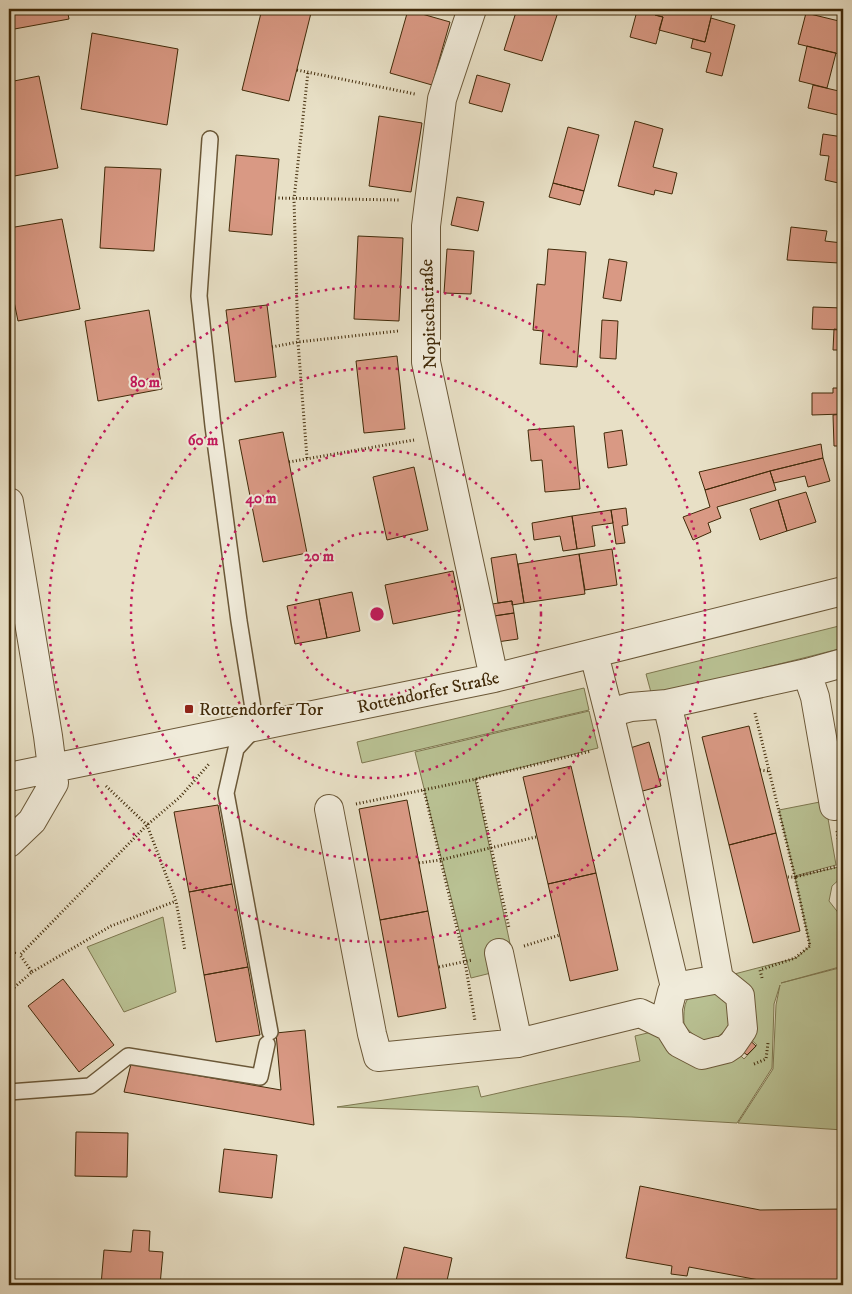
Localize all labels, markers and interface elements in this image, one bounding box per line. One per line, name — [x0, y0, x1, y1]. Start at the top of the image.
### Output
street label: Nopitschstraße — [416, 259, 442, 369]
text: 80 m — [130, 373, 161, 392]
text: 60 m — [188, 431, 219, 450]
text: 40 m — [244, 489, 277, 508]
text: 20 m — [304, 547, 335, 566]
centre of rings — [368, 605, 386, 623]
street label: Rottendorfer Straße — [355, 667, 501, 719]
place label: Rottendorfer Tor — [199, 699, 323, 721]
marker: Rottendorfer Tor — [183, 703, 195, 715]

